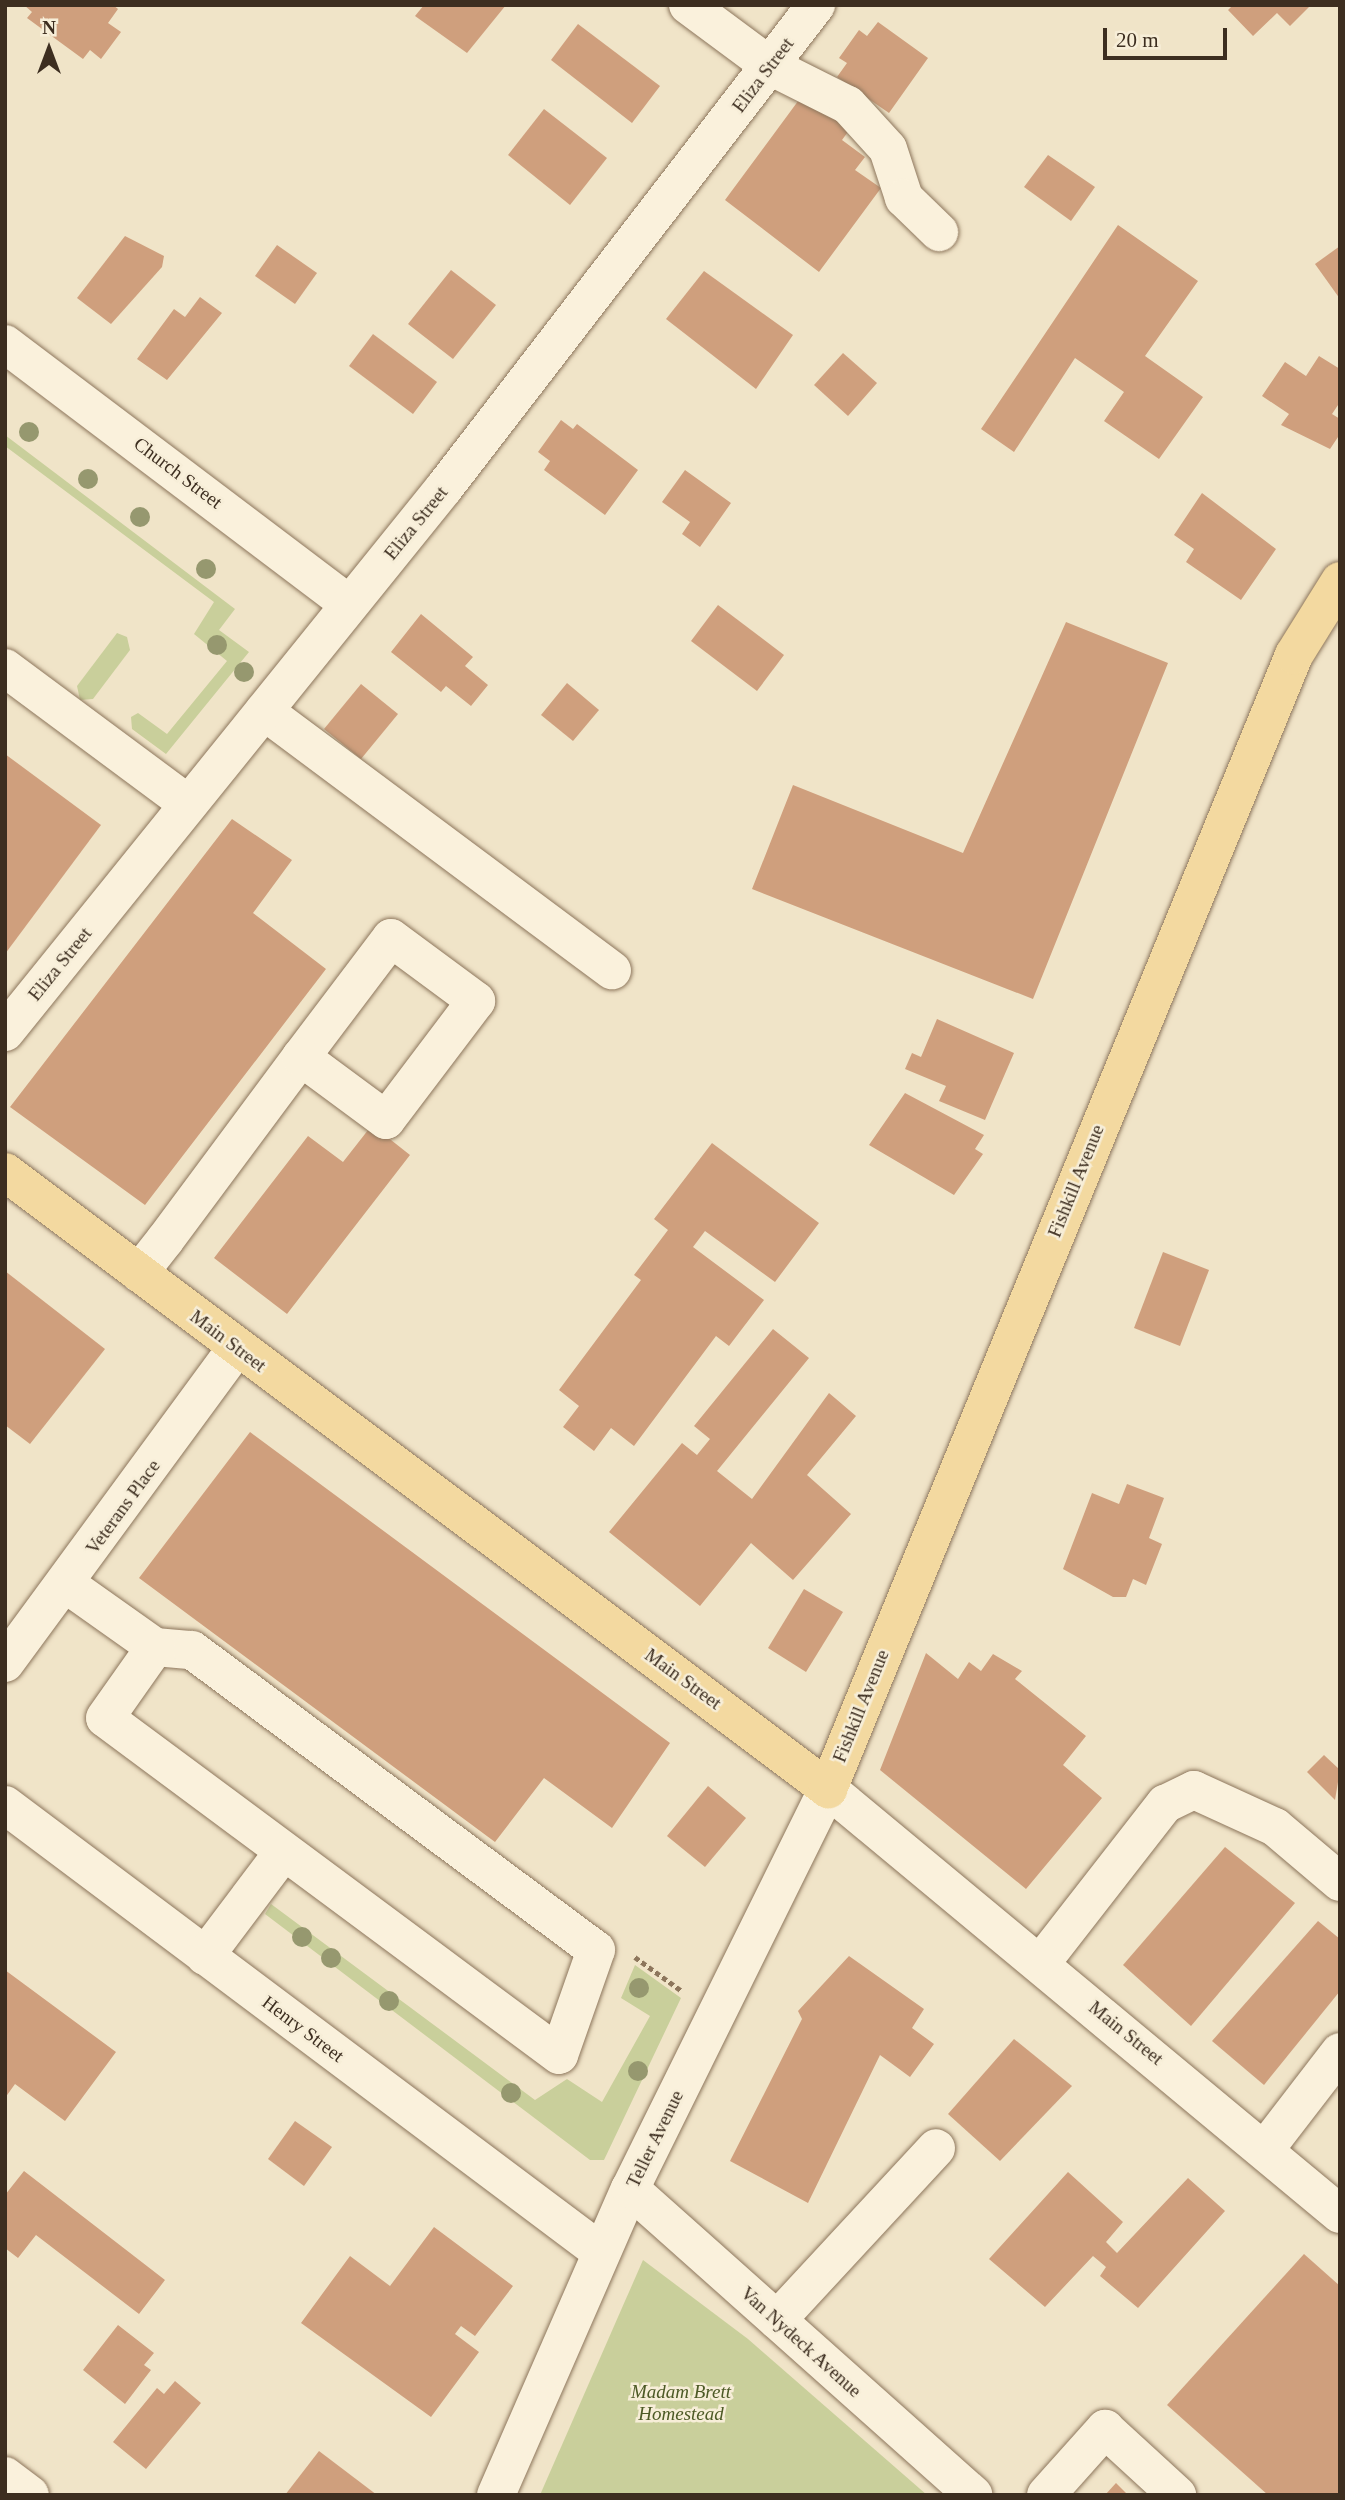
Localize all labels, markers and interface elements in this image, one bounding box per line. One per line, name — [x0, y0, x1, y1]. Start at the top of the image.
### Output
north arrow — [14, 14, 84, 84]
scale bar — [1107, 14, 1231, 58]
text: N — [42, 17, 56, 38]
text: 20 m — [1116, 28, 1159, 52]
street label: Eliza Street — [727, 33, 799, 117]
street label: Church Street — [129, 432, 227, 514]
street label: Eliza Street — [379, 482, 453, 564]
street label: Eliza Street — [23, 923, 97, 1005]
street label: Fishkill Avenue — [1043, 1121, 1109, 1241]
street label: Main Street — [186, 1305, 270, 1377]
street label: Veterans Place — [81, 1455, 165, 1559]
street label: Main Street — [640, 1644, 726, 1714]
street label: Fishkill Avenue — [828, 1646, 894, 1766]
street label: Henry Street — [258, 1991, 348, 2067]
street label: Main Street — [1084, 1996, 1168, 2070]
street label: Teller Avenue — [621, 2086, 689, 2192]
street label: Van Nydeck Avenue — [735, 2281, 867, 2403]
park label: Madam Brett Homestead — [631, 2381, 731, 2425]

